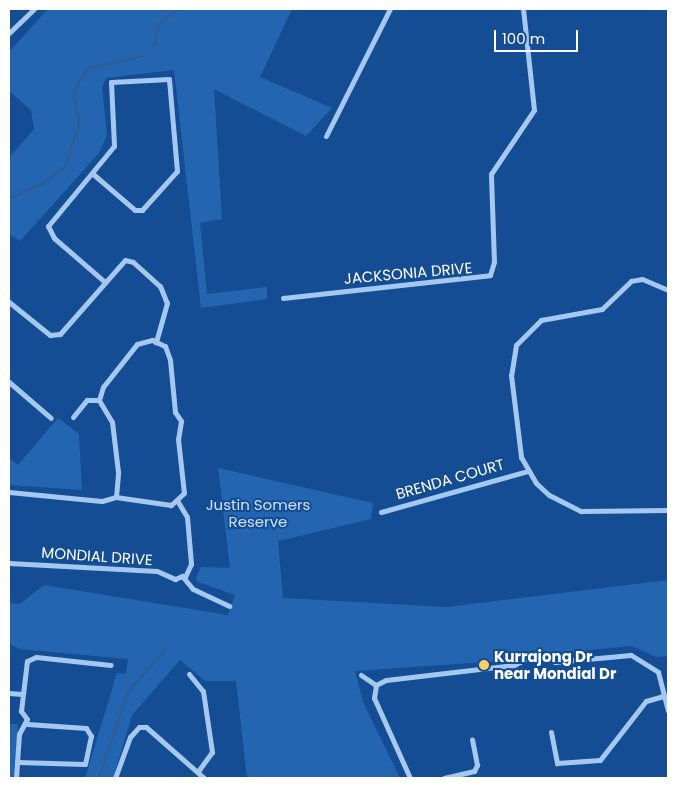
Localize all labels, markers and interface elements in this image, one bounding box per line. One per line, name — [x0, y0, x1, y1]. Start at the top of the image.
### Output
scale bar — [497, 20, 581, 52]
text: 100 m — [502, 28, 545, 49]
street label: JACKSONIA DRIVE — [343, 258, 473, 288]
street label: BRENDA COURT — [394, 455, 506, 503]
park label: Justin Somers Reserve — [206, 495, 310, 530]
street label: MONDIAL DRIVE — [41, 543, 153, 569]
place label: Kurrajong Dr near Mondial Dr — [494, 647, 616, 682]
marker: Kurrajong Dr near Mondial Dr — [478, 659, 490, 671]

